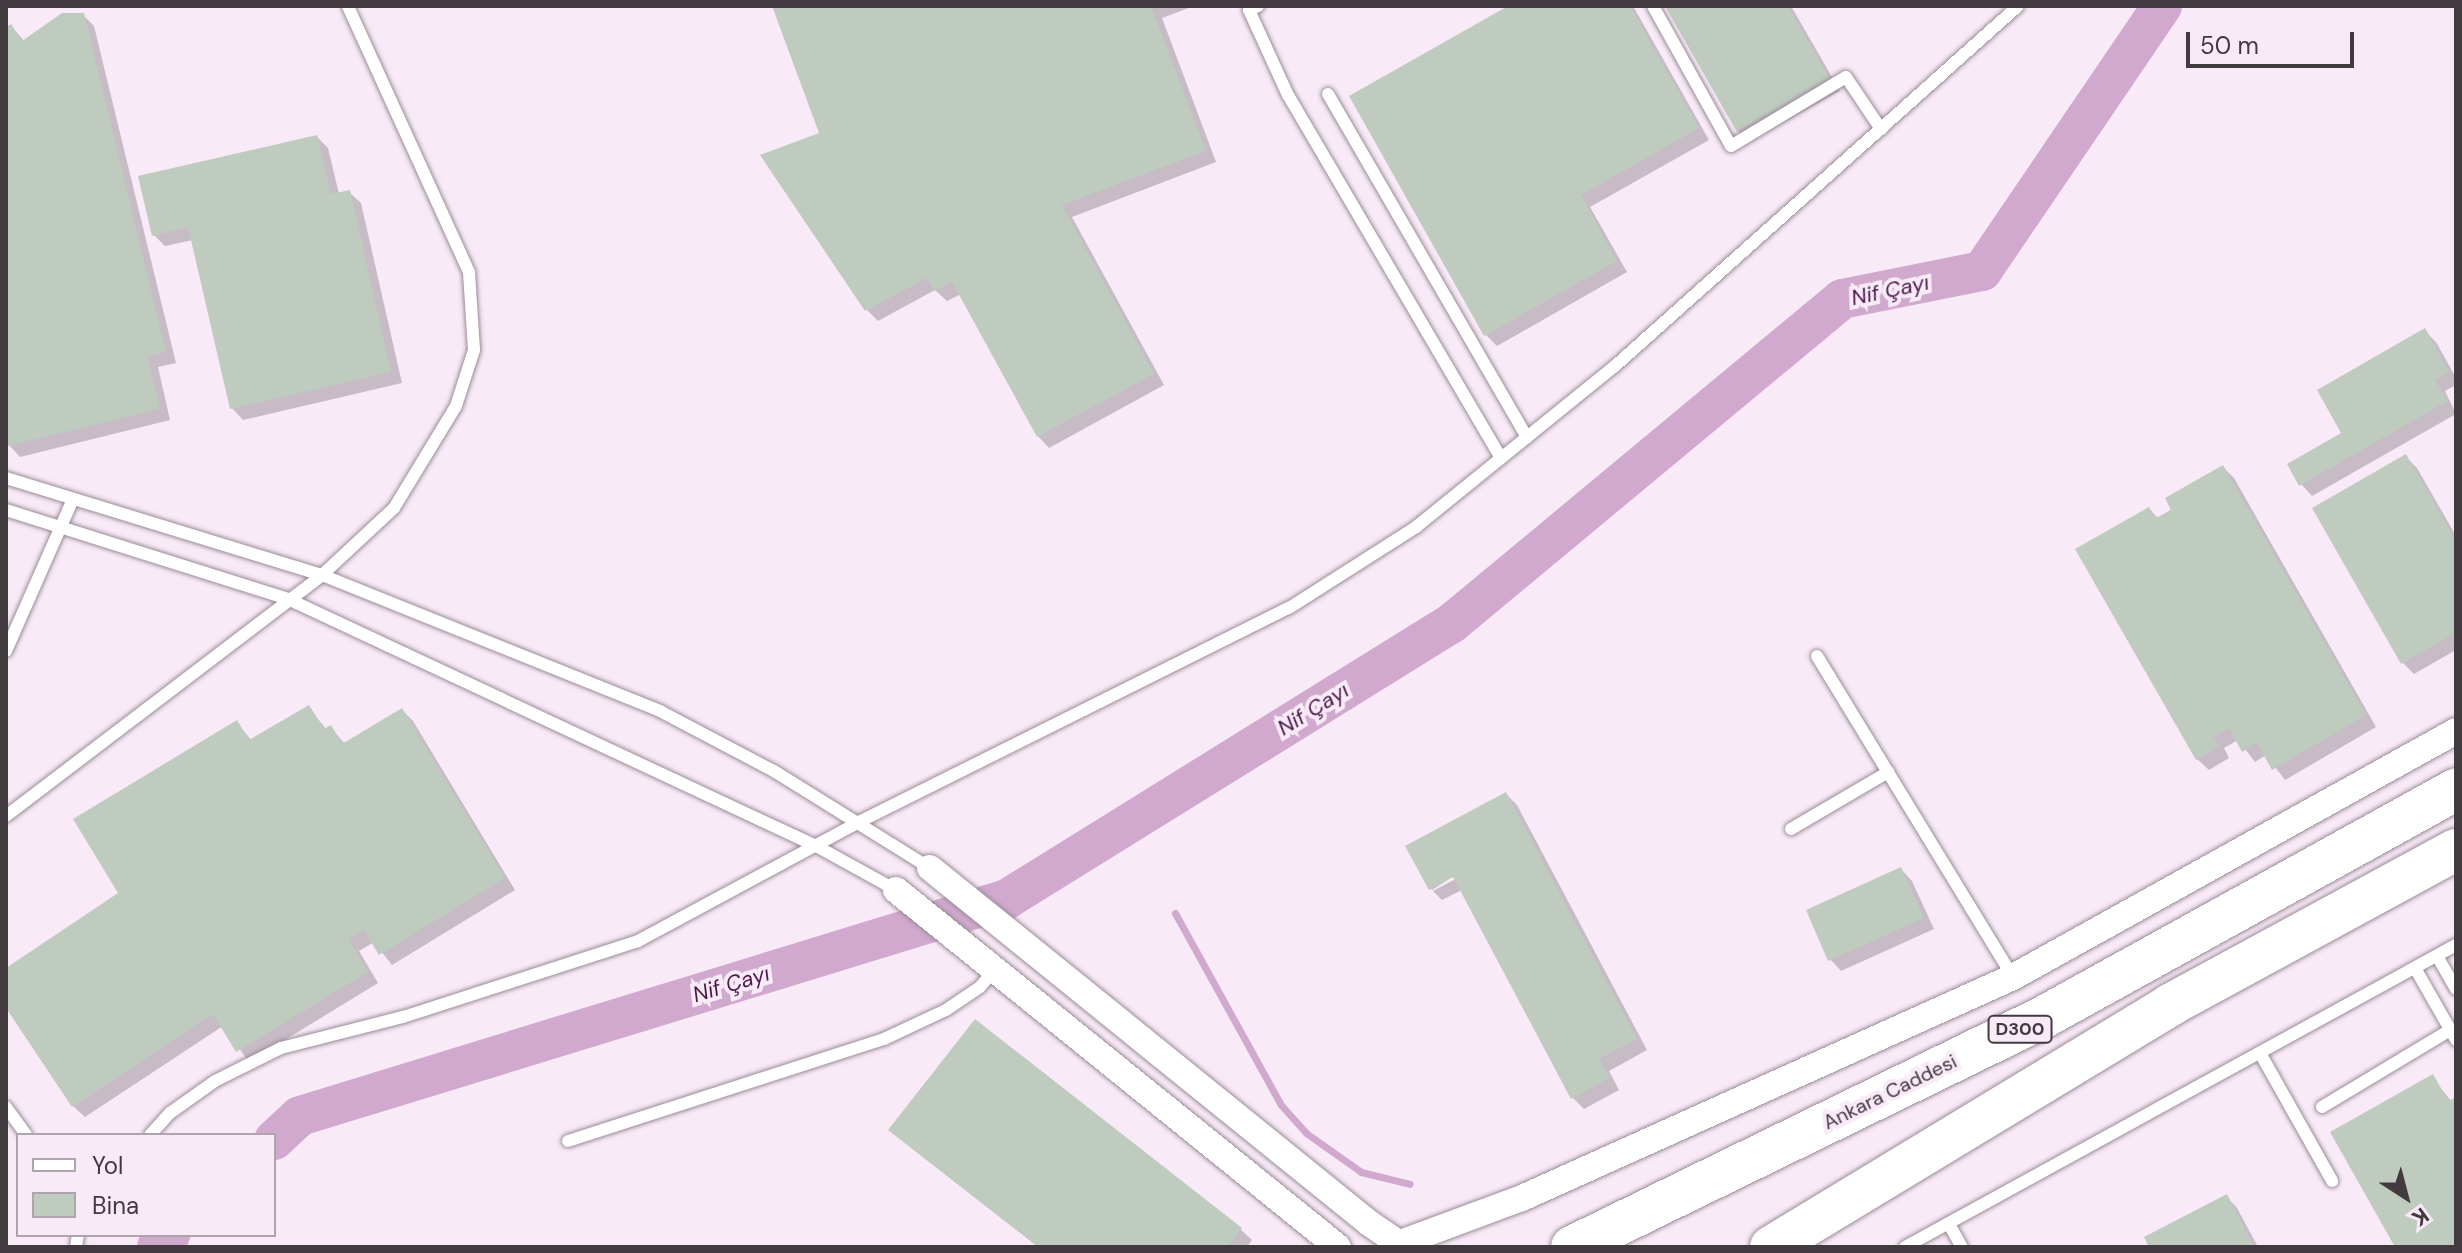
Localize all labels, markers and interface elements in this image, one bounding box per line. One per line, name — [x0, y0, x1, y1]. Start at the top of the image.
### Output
scale bar — [2190, 16, 2358, 66]
text: 50 m — [2200, 30, 2259, 61]
water label: Nif Çayı — [1849, 269, 1931, 311]
water label: Nif Çayı — [1273, 677, 1353, 741]
water label: Nif Çayı — [689, 960, 773, 1008]
road number: D300 — [1986, 1015, 2054, 1043]
street label: Ankara Caddesi — [1819, 1049, 1961, 1135]
legend — [16, 1133, 276, 1237]
text: Yol — [92, 1150, 123, 1181]
north arrow — [2366, 1157, 2446, 1237]
text: Bina — [92, 1190, 139, 1221]
text: K — [2406, 1201, 2435, 1233]

